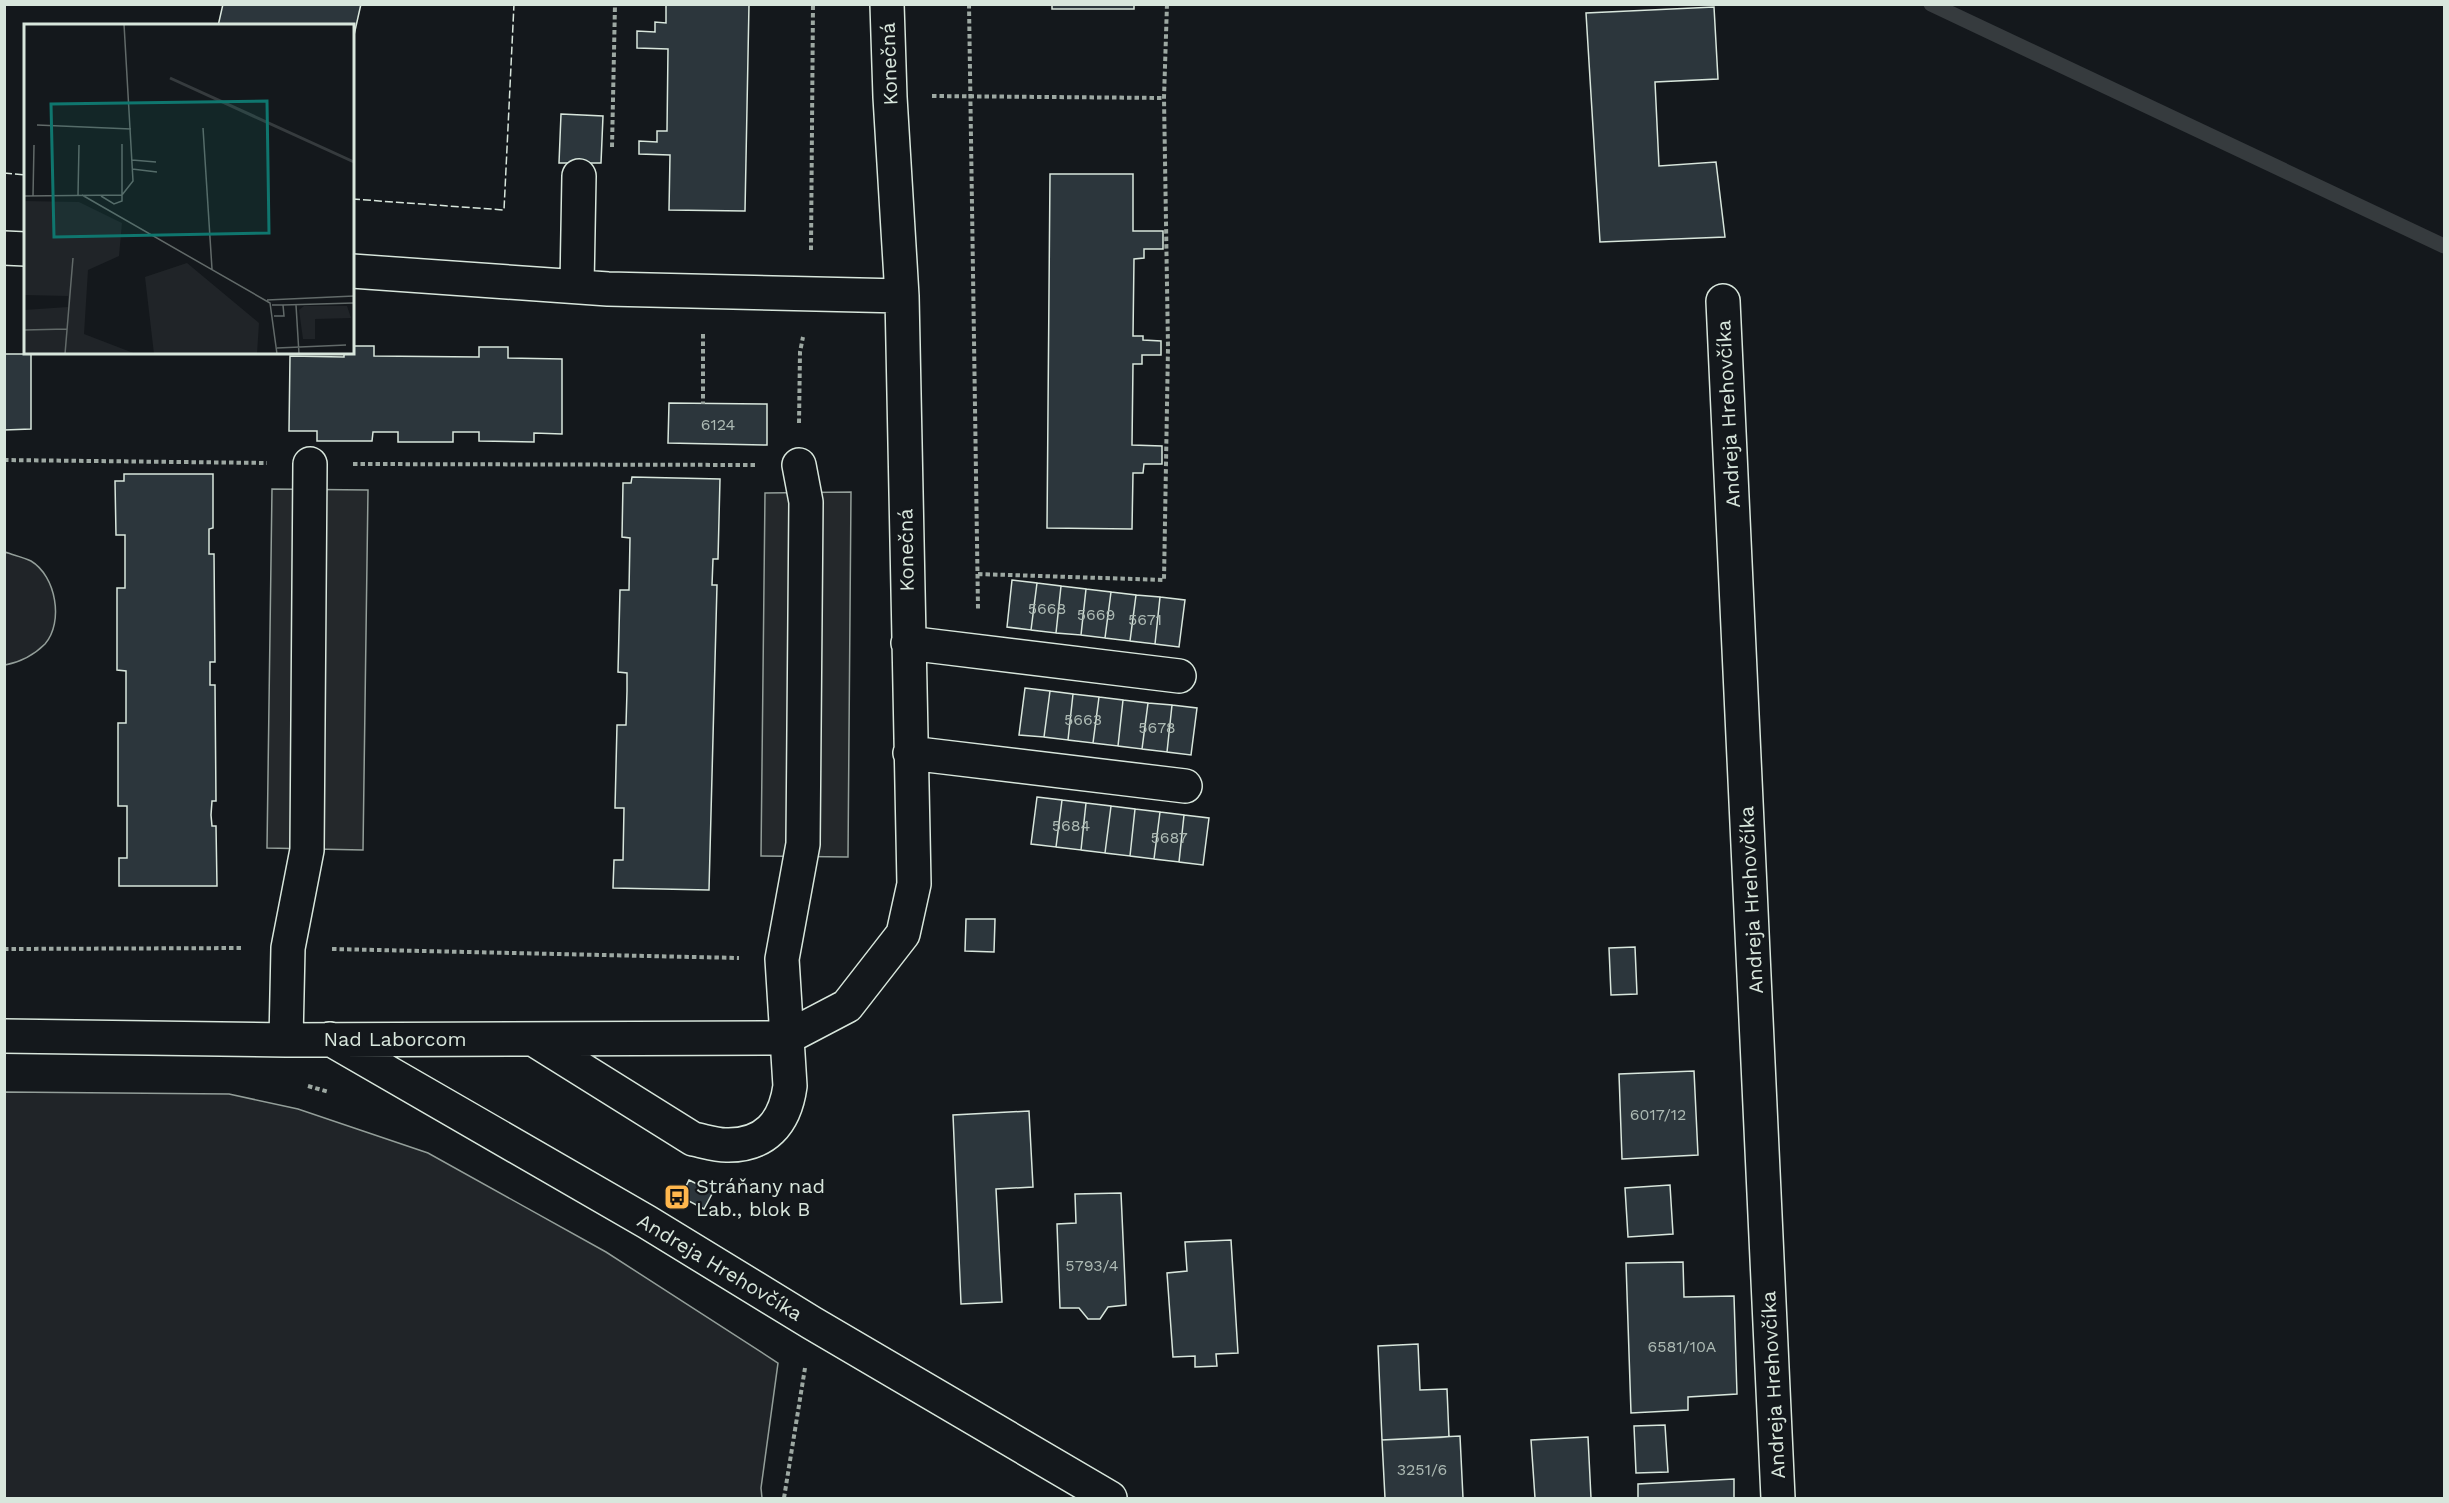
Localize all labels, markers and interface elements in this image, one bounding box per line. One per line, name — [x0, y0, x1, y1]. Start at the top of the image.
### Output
street label: Konečná — [876, 22, 902, 106]
inset map — [24, 24, 354, 354]
street label: Andreja Hrehovčíka — [1711, 319, 1745, 509]
house number: 6124 — [701, 415, 736, 434]
street label: Konečná — [893, 508, 919, 592]
house number: 5668 — [1028, 599, 1066, 618]
house number: 5669 — [1077, 605, 1115, 624]
house number: 5671 — [1128, 610, 1162, 629]
house number: 5663 — [1064, 710, 1102, 729]
house number: 5678 — [1138, 718, 1176, 737]
street label: Andreja Hrehovčíka — [1734, 805, 1768, 995]
house number: 5684 — [1052, 816, 1091, 835]
house number: 5687 — [1150, 828, 1188, 847]
street label: Nad Laborcom — [323, 1027, 467, 1051]
house number: 6017/12 — [1630, 1105, 1686, 1124]
place label: Stráňany nad Lab., blok B — [696, 1174, 825, 1221]
bus stop icon: Stráňany nad Lab., blok B — [662, 1182, 692, 1212]
street label: Andreja Hrehovčíka — [633, 1208, 807, 1326]
house number: 5793/4 — [1065, 1256, 1119, 1275]
street label: Andreja Hrehovčíka — [1756, 1290, 1790, 1480]
house number: 6581/10A — [1648, 1337, 1717, 1356]
house number: 3251/6 — [1397, 1460, 1447, 1479]

